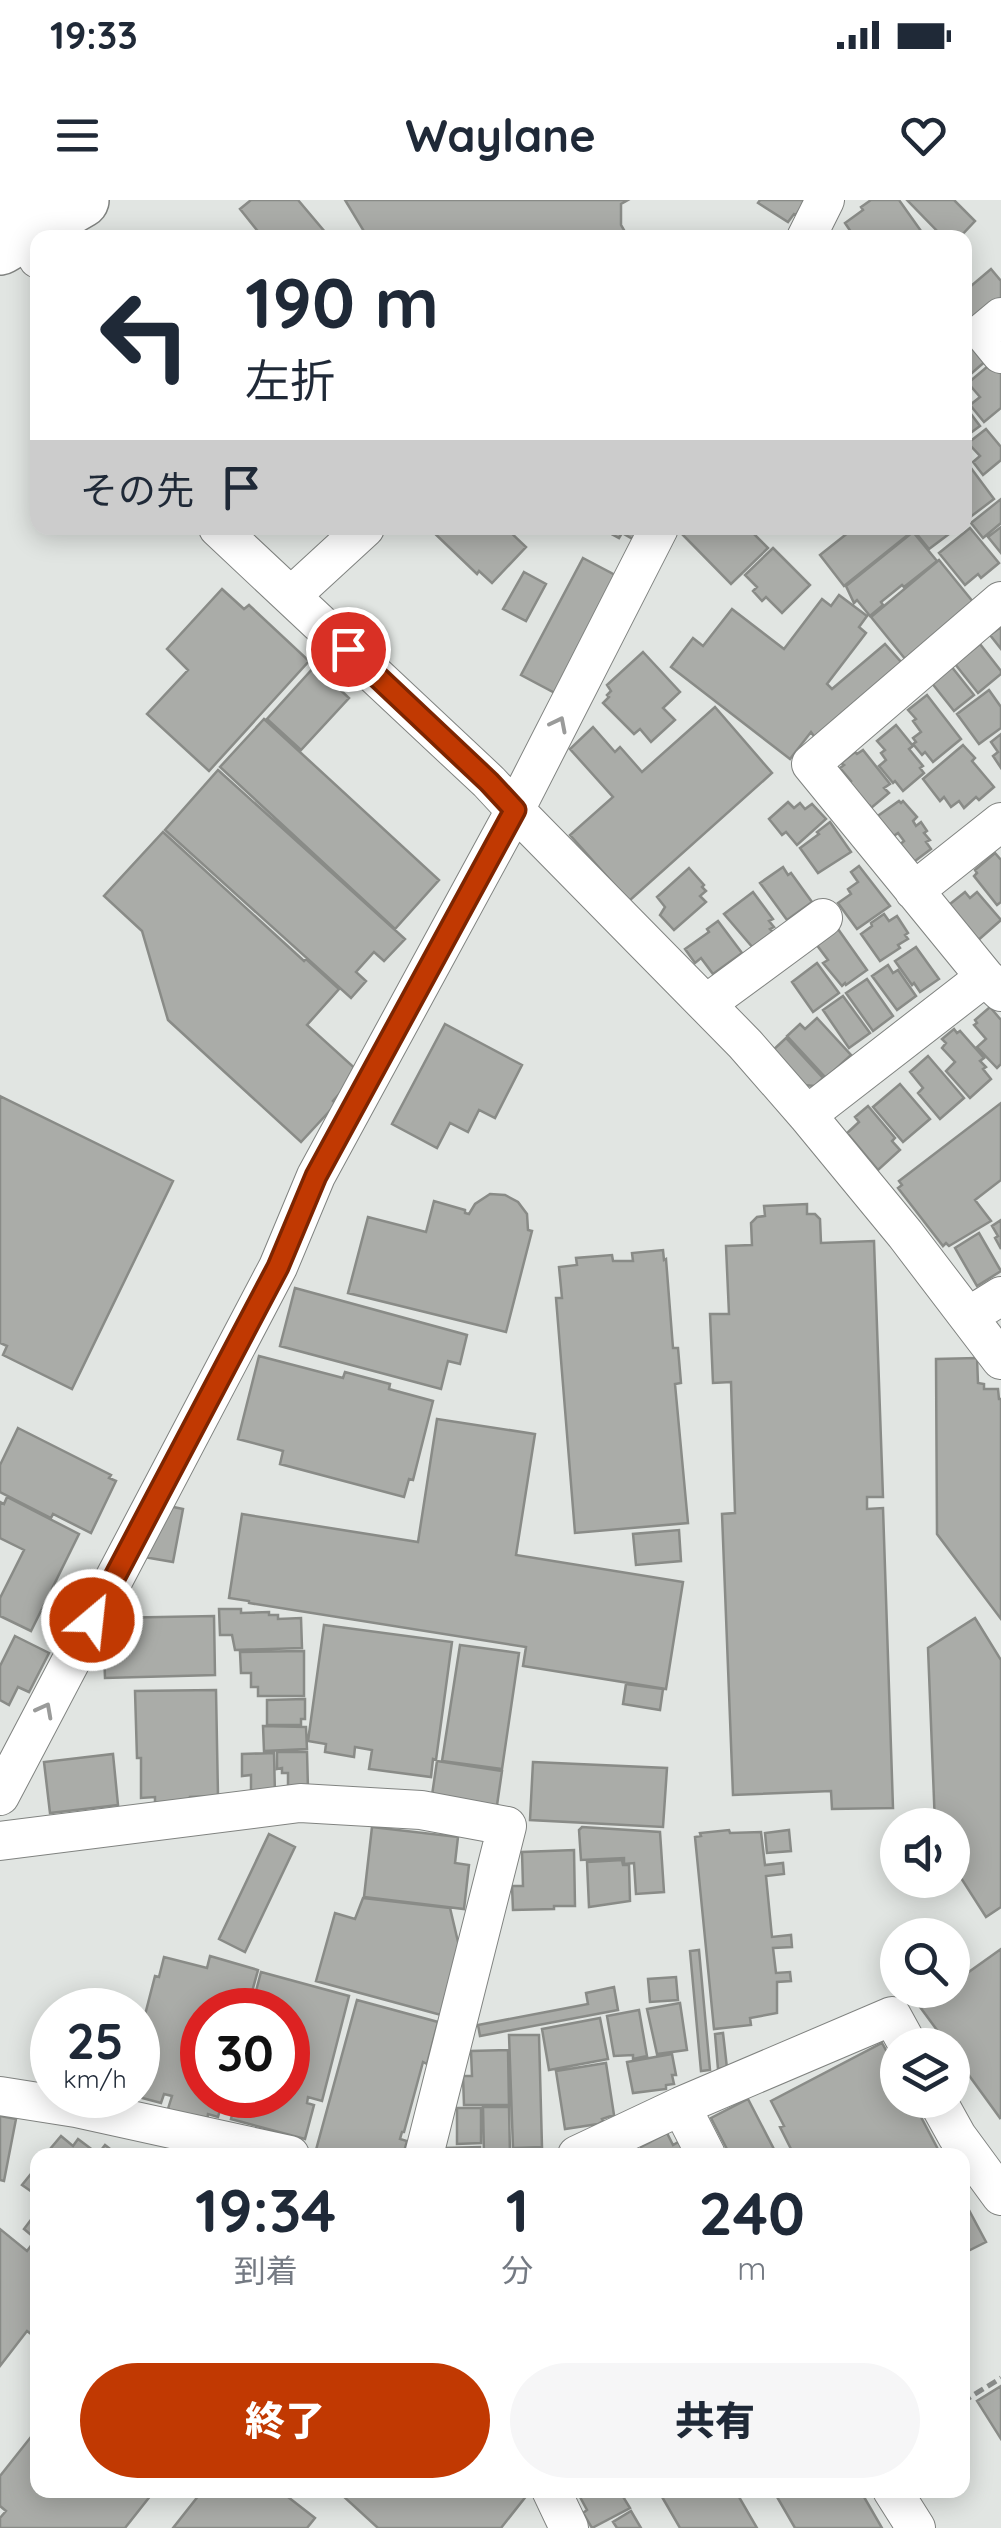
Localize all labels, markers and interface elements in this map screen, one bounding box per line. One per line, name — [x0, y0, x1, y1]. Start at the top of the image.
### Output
text: 19:33 — [50, 11, 138, 59]
text: Waylane — [405, 107, 596, 163]
icon: menu — [50, 108, 105, 163]
icon: heart — [896, 108, 951, 163]
text: 190 m — [245, 258, 439, 346]
icon: left — [80, 270, 210, 400]
text: 左折 — [245, 352, 335, 408]
icon: arrive — [214, 460, 269, 515]
text: その先 — [80, 466, 194, 514]
pin — [306, 607, 391, 692]
icon: arrive — [321, 622, 376, 677]
one-way arrow — [547, 716, 566, 734]
position arrow — [40, 1568, 144, 1672]
one-way arrow — [33, 1702, 52, 1720]
map controls — [880, 1808, 970, 2118]
button: sound — [880, 1808, 970, 1898]
button: search — [880, 1918, 970, 2008]
speed limit sign: 30 — [180, 1988, 310, 2118]
text: 25 — [66, 2009, 124, 2072]
button: layers — [880, 2028, 970, 2118]
text: km/h — [63, 2063, 127, 2094]
text: 19:34 — [195, 2172, 336, 2247]
text: 1 — [506, 2172, 529, 2247]
text: 240 — [699, 2175, 805, 2250]
text: m — [737, 2248, 766, 2288]
text: 到着 — [234, 2250, 298, 2290]
text: 分 — [502, 2250, 534, 2290]
button: 終了 — [80, 2363, 490, 2478]
button: 共有 — [510, 2363, 920, 2478]

